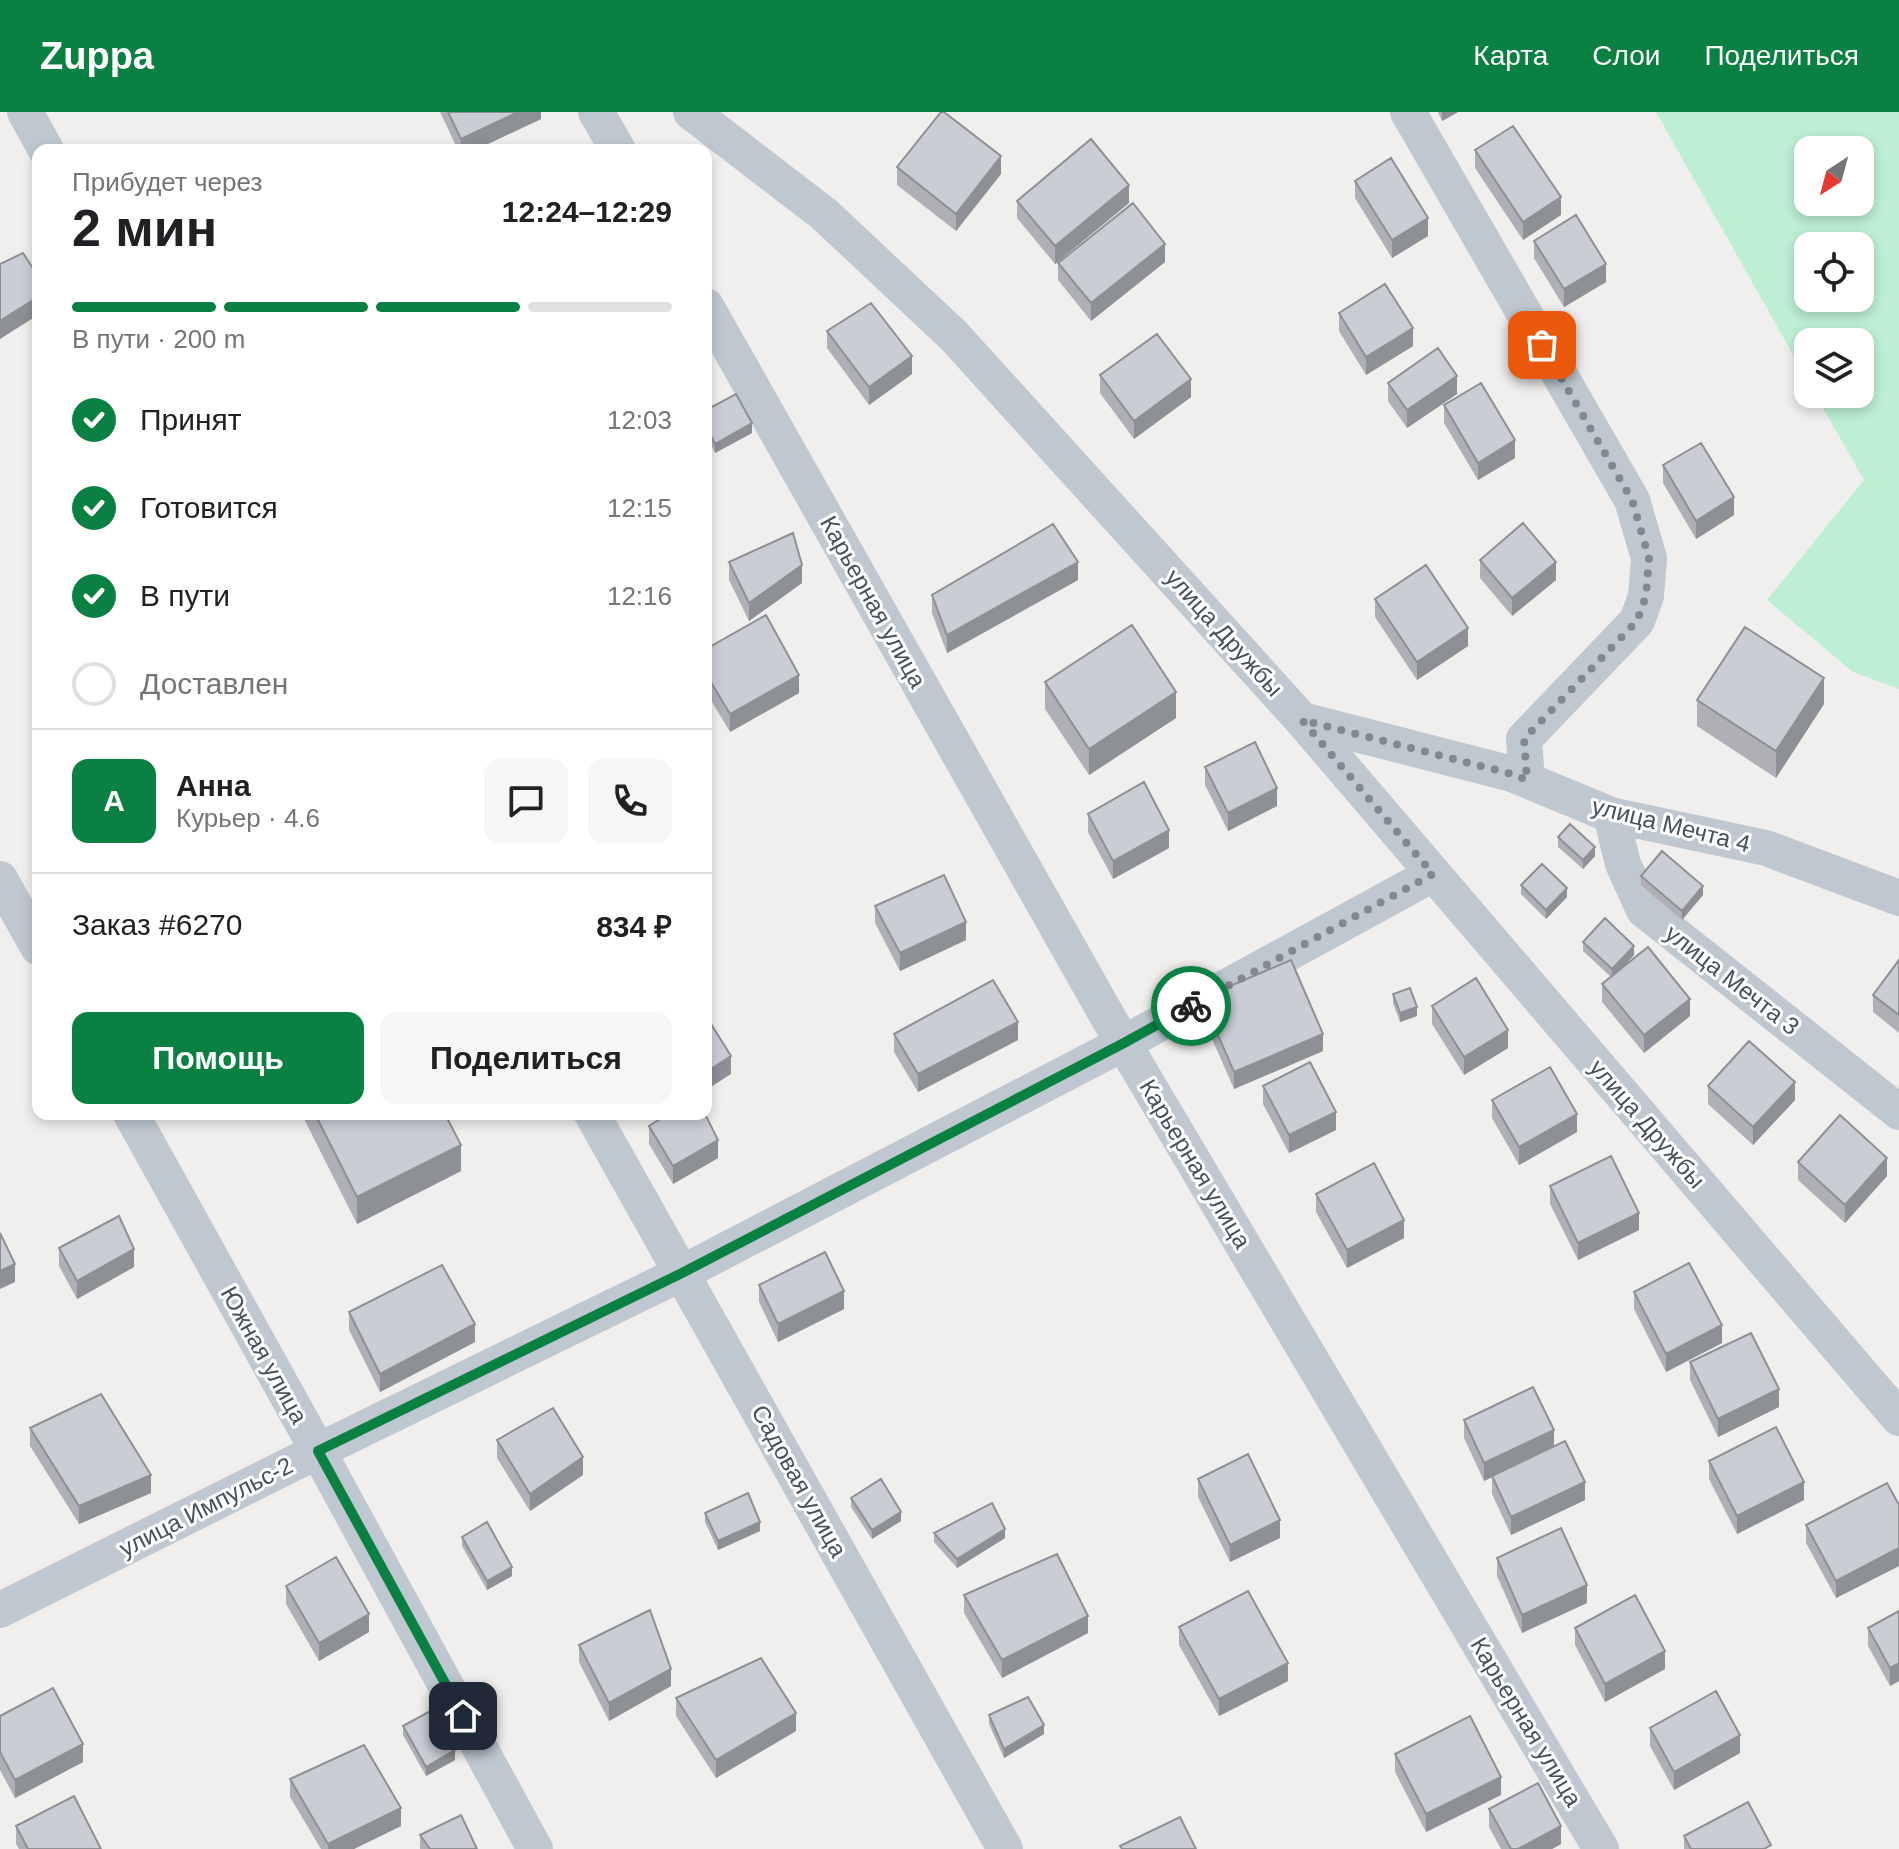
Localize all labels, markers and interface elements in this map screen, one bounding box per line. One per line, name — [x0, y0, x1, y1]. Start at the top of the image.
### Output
text: Zuppa — [40, 35, 154, 77]
text: Карта — [1473, 40, 1548, 71]
text: Слои — [1592, 40, 1660, 71]
text: Поделиться — [1704, 40, 1859, 71]
north arrow — [1794, 136, 1874, 216]
map controls — [1794, 136, 1874, 408]
text: Прибудет через — [72, 167, 262, 197]
text: 12:24–12:29 — [502, 195, 672, 228]
text: 2 мин — [72, 199, 217, 257]
button: locate — [1794, 232, 1874, 312]
pin — [1508, 311, 1576, 379]
icon: bag — [1520, 323, 1564, 367]
text: В пути · 200 m — [72, 324, 245, 354]
button: layers — [1794, 328, 1874, 408]
icon: check — [72, 398, 116, 442]
text: Принят — [140, 403, 242, 436]
text: 12:03 — [607, 405, 672, 435]
icon: check — [72, 486, 116, 530]
text: Готовится — [140, 491, 278, 524]
text: 12:15 — [607, 493, 672, 523]
street label: Карьерная улица — [815, 511, 932, 693]
street label: улица Дружбы — [1160, 564, 1288, 702]
icon: check — [72, 574, 116, 618]
text: В пути — [140, 579, 230, 612]
text: 12:16 — [607, 581, 672, 611]
text: Доставлен — [140, 667, 288, 700]
button: chat — [484, 759, 568, 843]
button: phone — [588, 759, 672, 843]
text: Анна — [176, 769, 251, 802]
text: А — [103, 784, 125, 817]
street label: улица Мечта 4 — [1589, 792, 1753, 857]
text: Курьер · 4.6 — [176, 803, 320, 833]
text: Заказ #6270 — [72, 908, 242, 941]
text: 834 ₽ — [596, 910, 672, 943]
street label: улица Мечта 3 — [1660, 919, 1804, 1040]
courier — [1151, 966, 1231, 1046]
icon: bike — [1169, 984, 1213, 1028]
button: Помощь — [72, 1012, 364, 1104]
button: Поделиться — [380, 1012, 672, 1104]
street label: улица Дружбы — [1584, 1054, 1711, 1194]
street label: Карьерная улица — [1134, 1074, 1257, 1254]
street label: Южная улица — [216, 1282, 314, 1429]
street label: Садовая улица — [746, 1400, 853, 1562]
street label: улица Импульс-2 — [115, 1451, 297, 1562]
street label: Карьерная улица — [1465, 1632, 1588, 1812]
pin — [429, 1682, 497, 1750]
icon: home — [441, 1694, 485, 1738]

